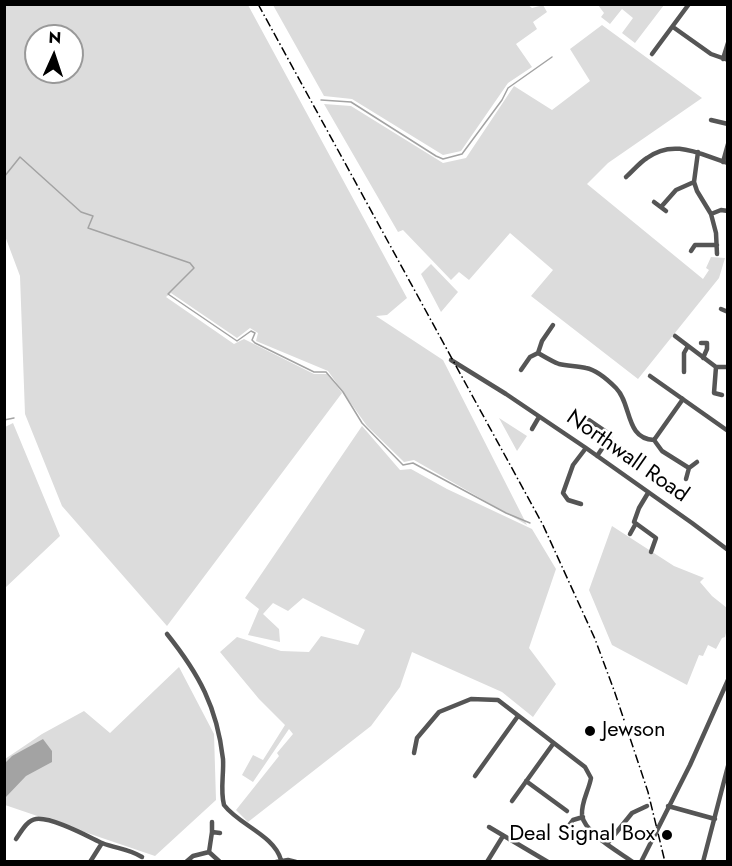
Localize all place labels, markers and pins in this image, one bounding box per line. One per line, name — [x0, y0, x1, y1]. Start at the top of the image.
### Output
place label: Jewson — [602, 718, 666, 744]
marker: Jewson — [583, 724, 597, 738]
place label: Deal Signal Box — [509, 822, 655, 848]
marker: Deal Signal Box — [660, 828, 674, 842]

